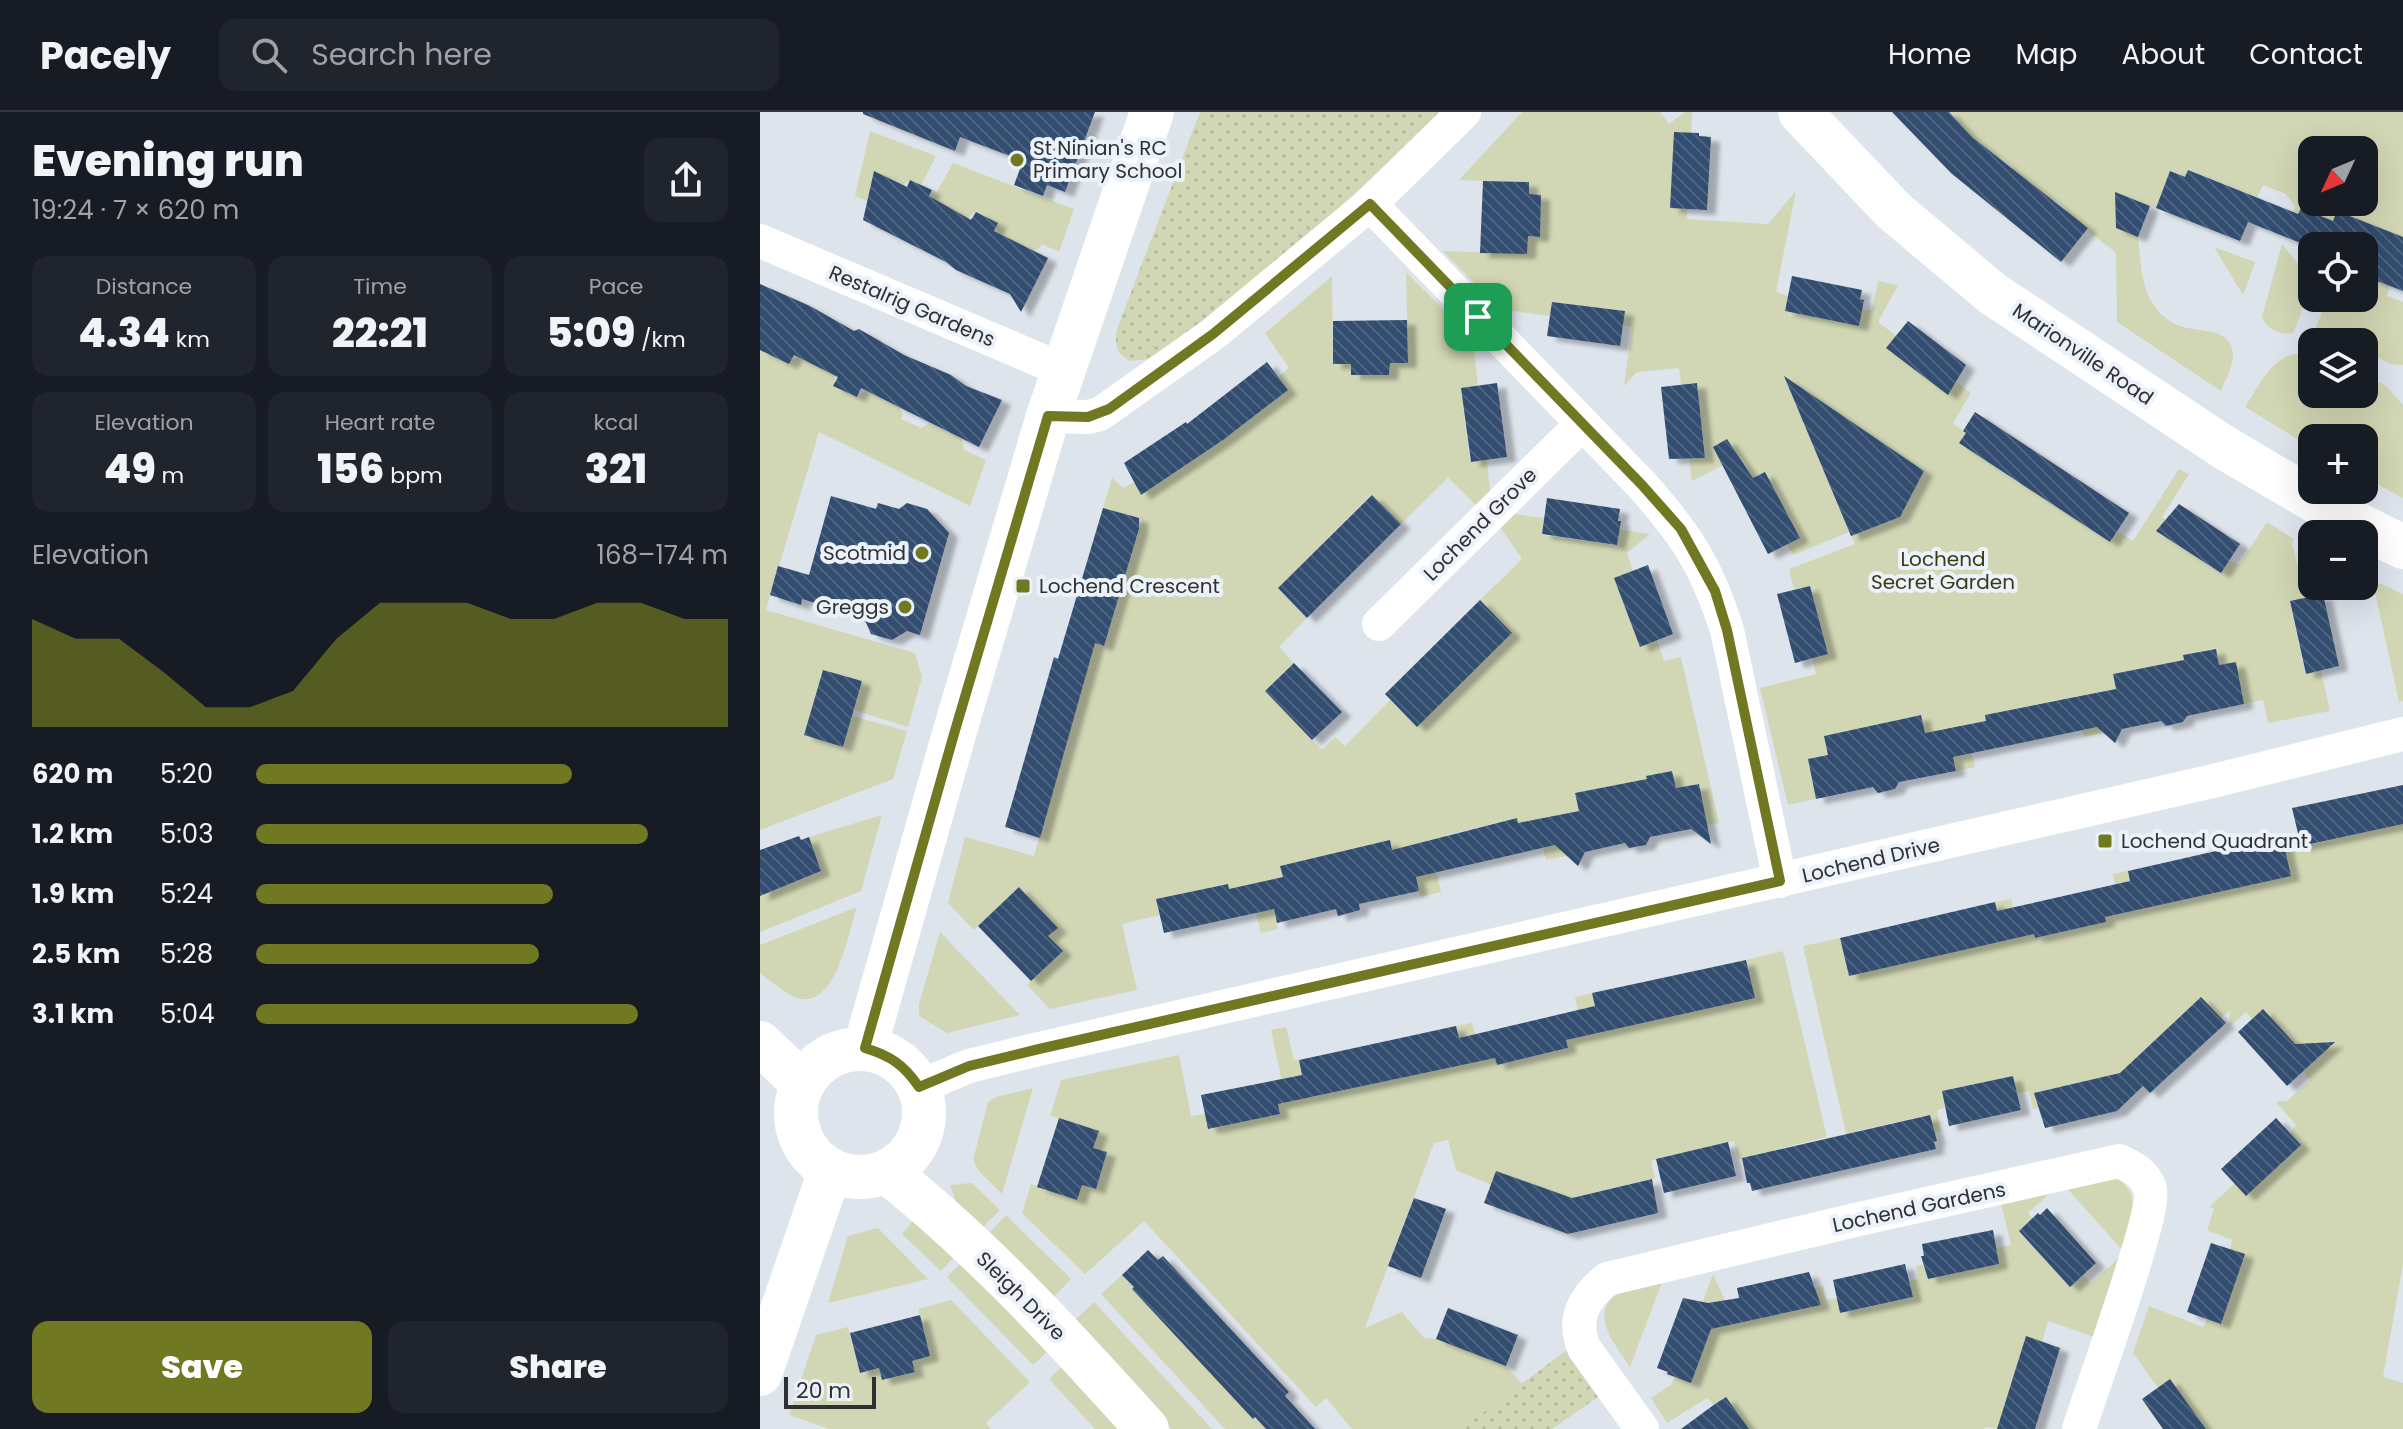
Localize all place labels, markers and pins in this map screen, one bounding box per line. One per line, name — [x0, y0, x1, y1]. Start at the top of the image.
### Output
place label: St Ninian's RC Primary School — [1033, 134, 1182, 185]
marker: St Ninian's RC Primary School — [1008, 151, 1026, 169]
pin — [1444, 283, 1512, 351]
place label: Scotmid — [823, 539, 906, 567]
marker: Scotmid — [913, 544, 931, 562]
place label: Lochend Crescent — [1039, 572, 1220, 600]
marker: Lochend Crescent — [1014, 577, 1032, 595]
place label: Greggs — [816, 593, 889, 621]
marker: Greggs — [896, 598, 914, 616]
place label: Lochend Quadrant — [2121, 827, 2308, 855]
marker: Lochend Quadrant — [2096, 832, 2114, 850]

